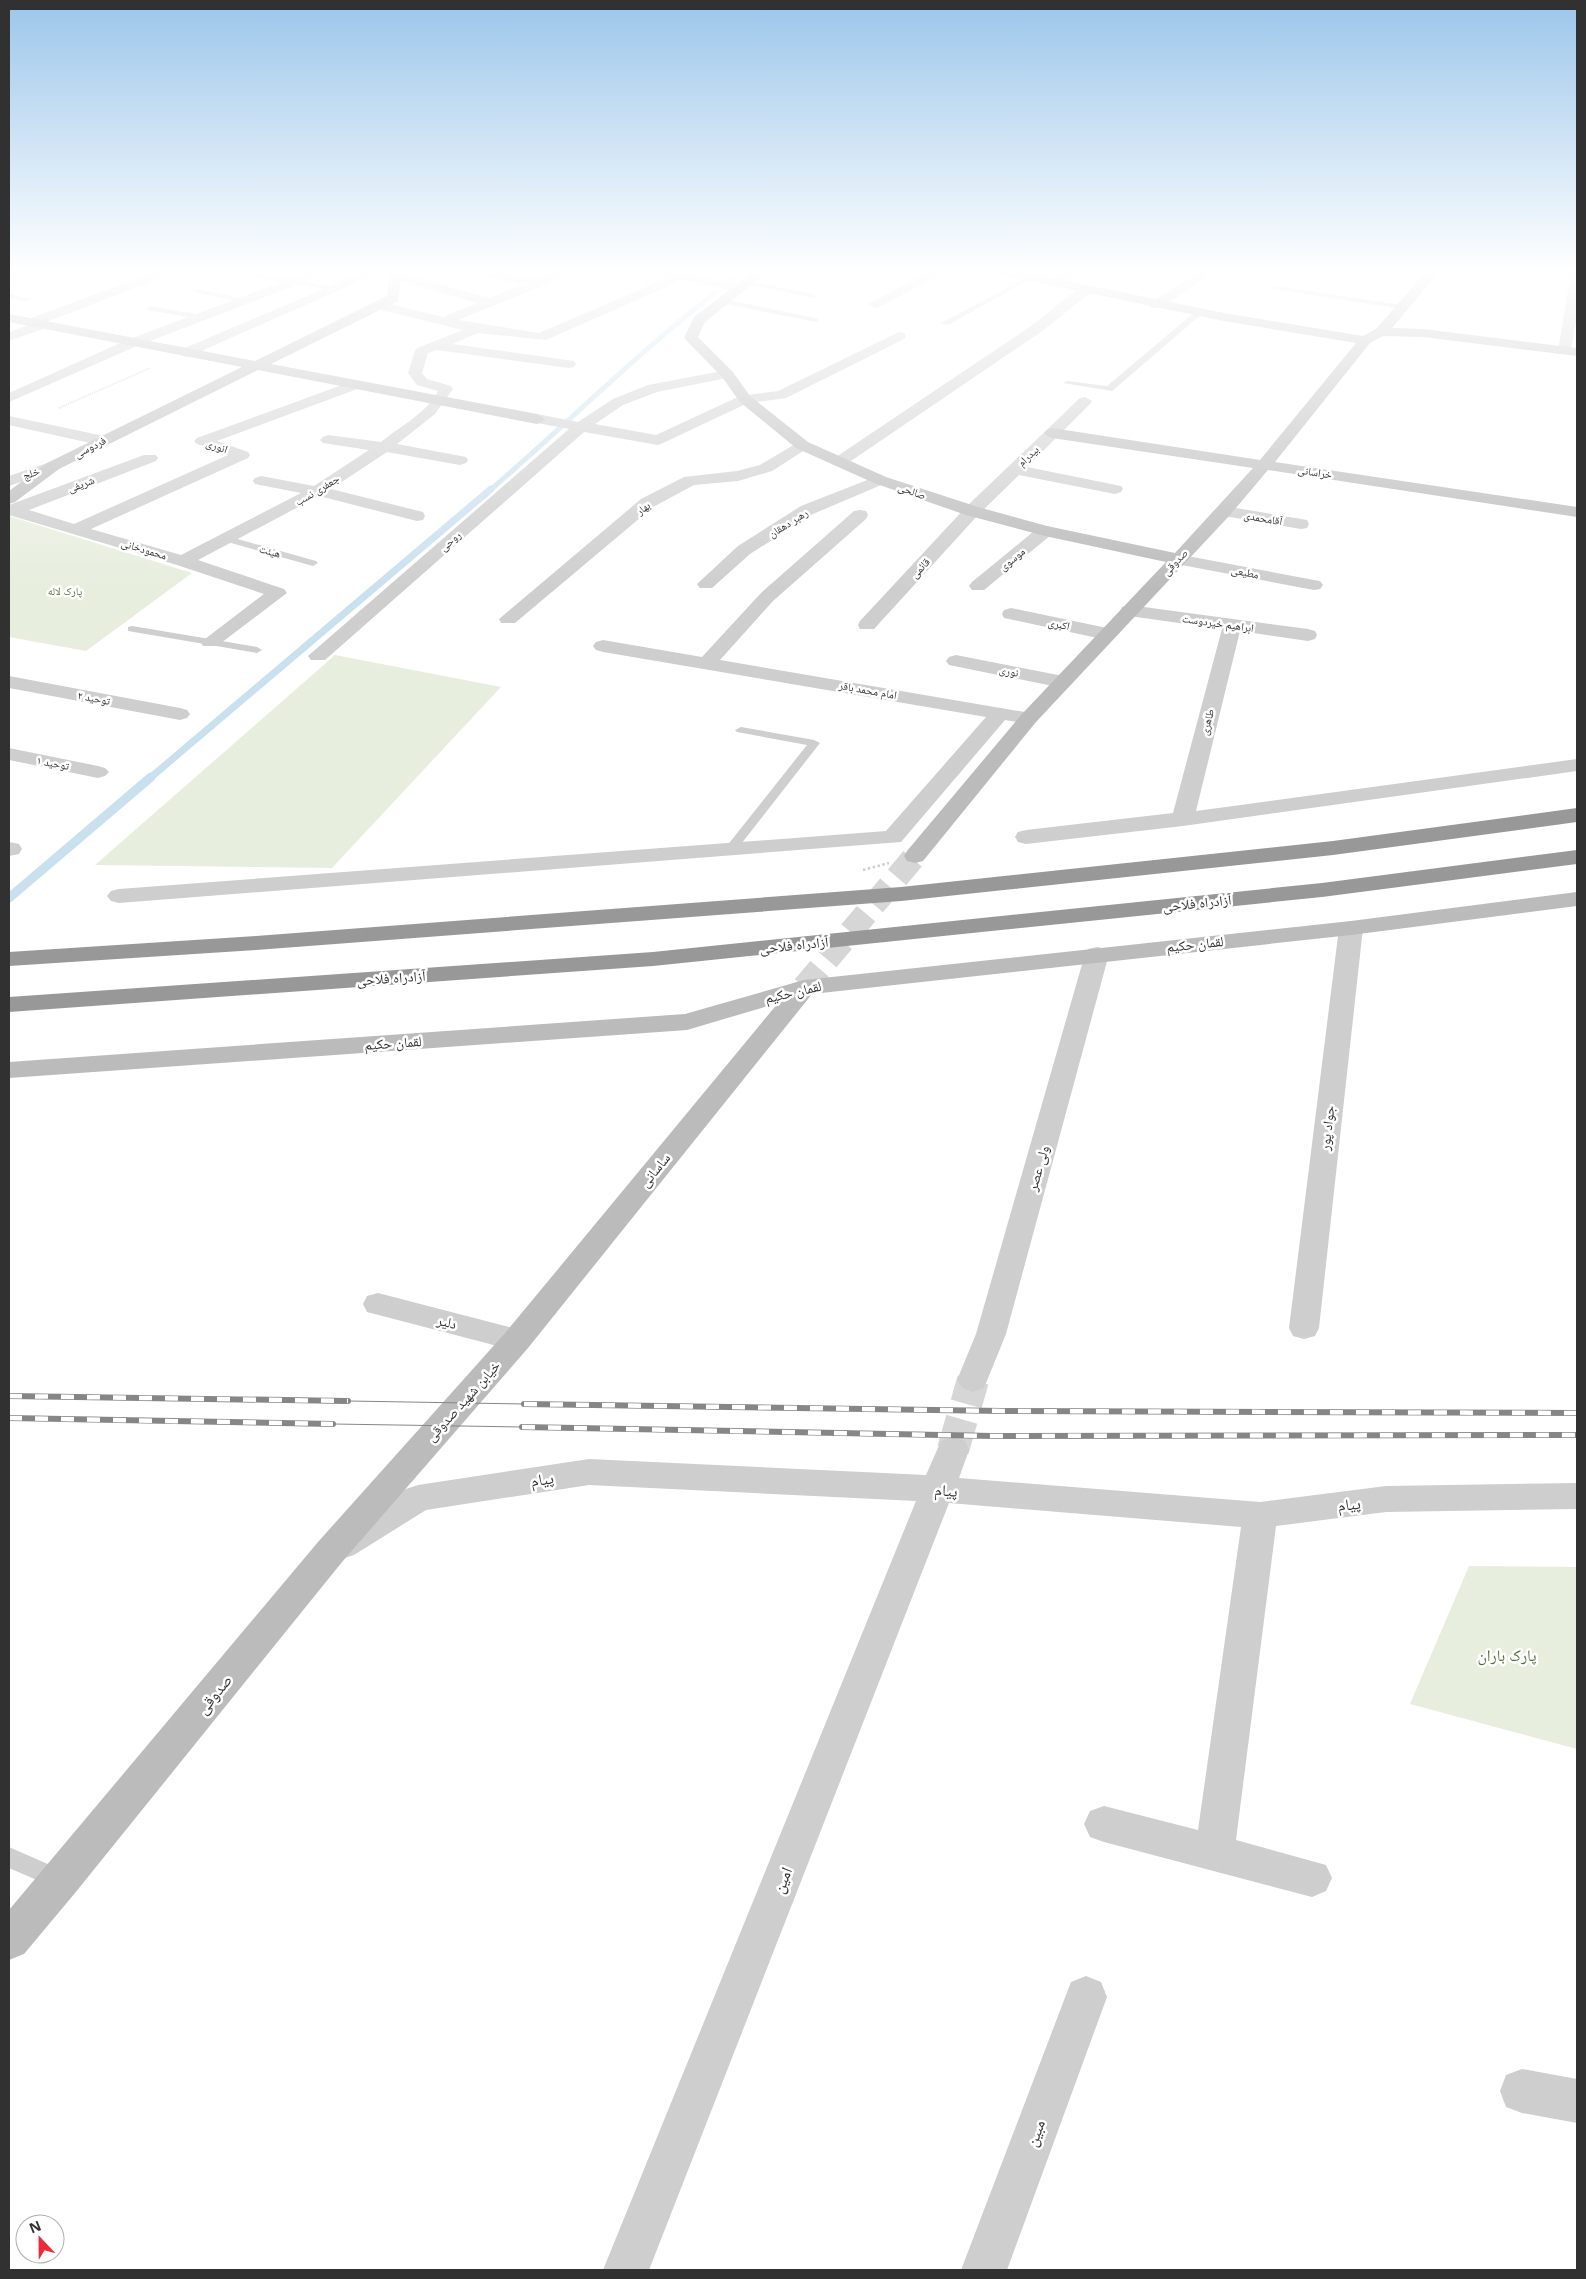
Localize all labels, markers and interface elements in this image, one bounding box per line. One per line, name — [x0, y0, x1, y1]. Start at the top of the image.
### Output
street label: فردوسی — [71, 432, 108, 461]
street label: انوری — [204, 435, 230, 456]
street label: بیدرام — [1014, 442, 1042, 470]
street label: خراسانی — [1297, 461, 1333, 482]
street label: خلج — [20, 463, 41, 482]
street label: جعفری نسب — [292, 470, 342, 509]
street label: شریفی — [65, 472, 96, 495]
street label: صالحی — [896, 479, 928, 502]
street label: بهار — [632, 497, 653, 518]
street label: رهبر دهقان — [765, 505, 810, 541]
street label: آقامحمدی — [1243, 507, 1284, 528]
street label: روحی — [436, 527, 464, 554]
street label: محمودخانی — [120, 534, 169, 563]
street label: هیئت — [258, 540, 283, 561]
street label: موسوی — [996, 544, 1028, 574]
street label: صدوقی — [1159, 545, 1191, 578]
street label: قائمی — [906, 554, 933, 581]
street label: مطیعی — [1230, 561, 1260, 582]
park label: پارک لاله — [48, 583, 83, 598]
street label: ابراهیم خیردوست — [1181, 610, 1255, 636]
street label: اکبری — [1047, 614, 1071, 633]
street label: نوری — [998, 661, 1020, 680]
street label: امام محمد باقر — [837, 677, 898, 702]
street label: توحید ۲ — [77, 687, 112, 708]
street label: طاهری — [1196, 707, 1217, 737]
street label: توحید ۱ — [36, 752, 71, 773]
street label: آزادراه فلاحی — [1162, 889, 1233, 916]
street label: آزادراه فلاحی — [759, 931, 830, 958]
street label: لقمان حکیم — [1165, 931, 1225, 957]
street label: آزادراه فلاحی — [356, 966, 426, 989]
street label: لقمان حکیم — [763, 976, 823, 1008]
street label: لقمان حکیم — [364, 1031, 422, 1055]
street label: جواد پور — [1314, 1104, 1339, 1152]
street label: ولی عصر — [1022, 1143, 1053, 1194]
street label: ساسانی — [635, 1149, 674, 1191]
street label: دلیر — [434, 1310, 459, 1333]
street label: خیابن شهید صدوقی — [421, 1356, 504, 1445]
street label: پیام — [529, 1466, 555, 1492]
street label: پیام — [934, 1478, 959, 1502]
street label: پیام — [1336, 1492, 1362, 1516]
park label: پارک باران — [1477, 1644, 1537, 1666]
street label: صدوقی — [191, 1669, 237, 1719]
street label: امین — [767, 1864, 797, 1896]
street label: مبین — [1020, 2117, 1050, 2149]
north arrow — [15, 2214, 65, 2264]
text: N — [26, 2216, 44, 2237]

